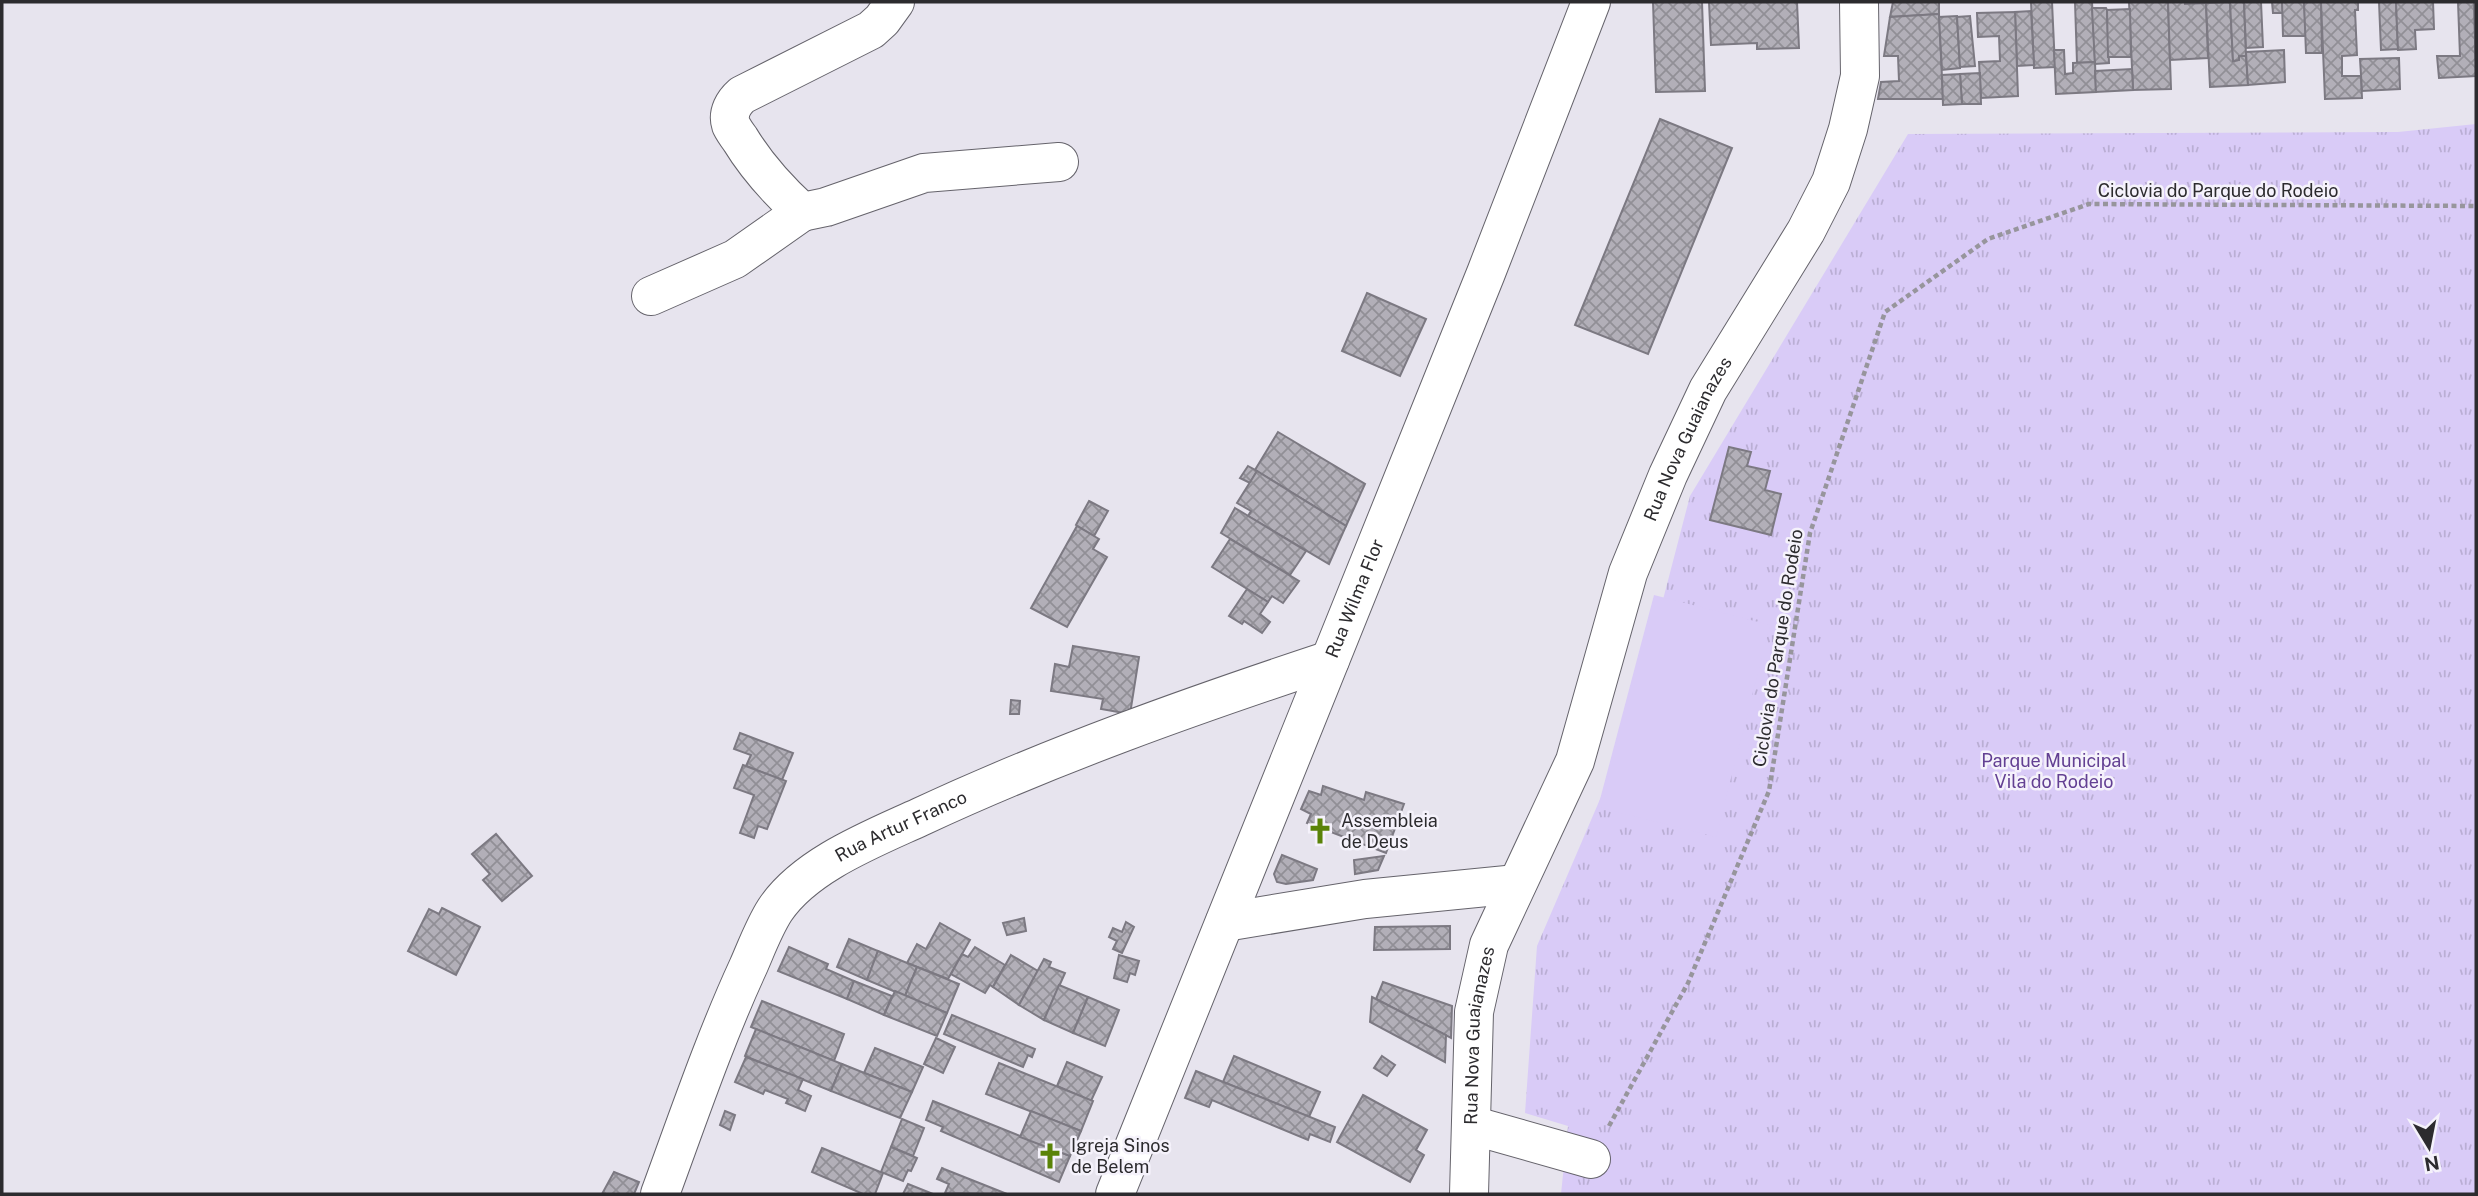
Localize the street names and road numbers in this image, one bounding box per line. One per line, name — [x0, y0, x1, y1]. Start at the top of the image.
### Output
street label: Ciclovia do Parque do Rodeio — [2098, 180, 2338, 201]
street label: Rua Nova Guaianazes — [1639, 353, 1736, 524]
street label: Ciclovia do Parque do Rodeio — [1748, 527, 1807, 768]
street label: Rua Wilma Flor — [1321, 536, 1388, 661]
street label: Rua Artur Franco — [831, 786, 970, 866]
street label: Rua Nova Guaianazes — [1460, 944, 1498, 1125]

